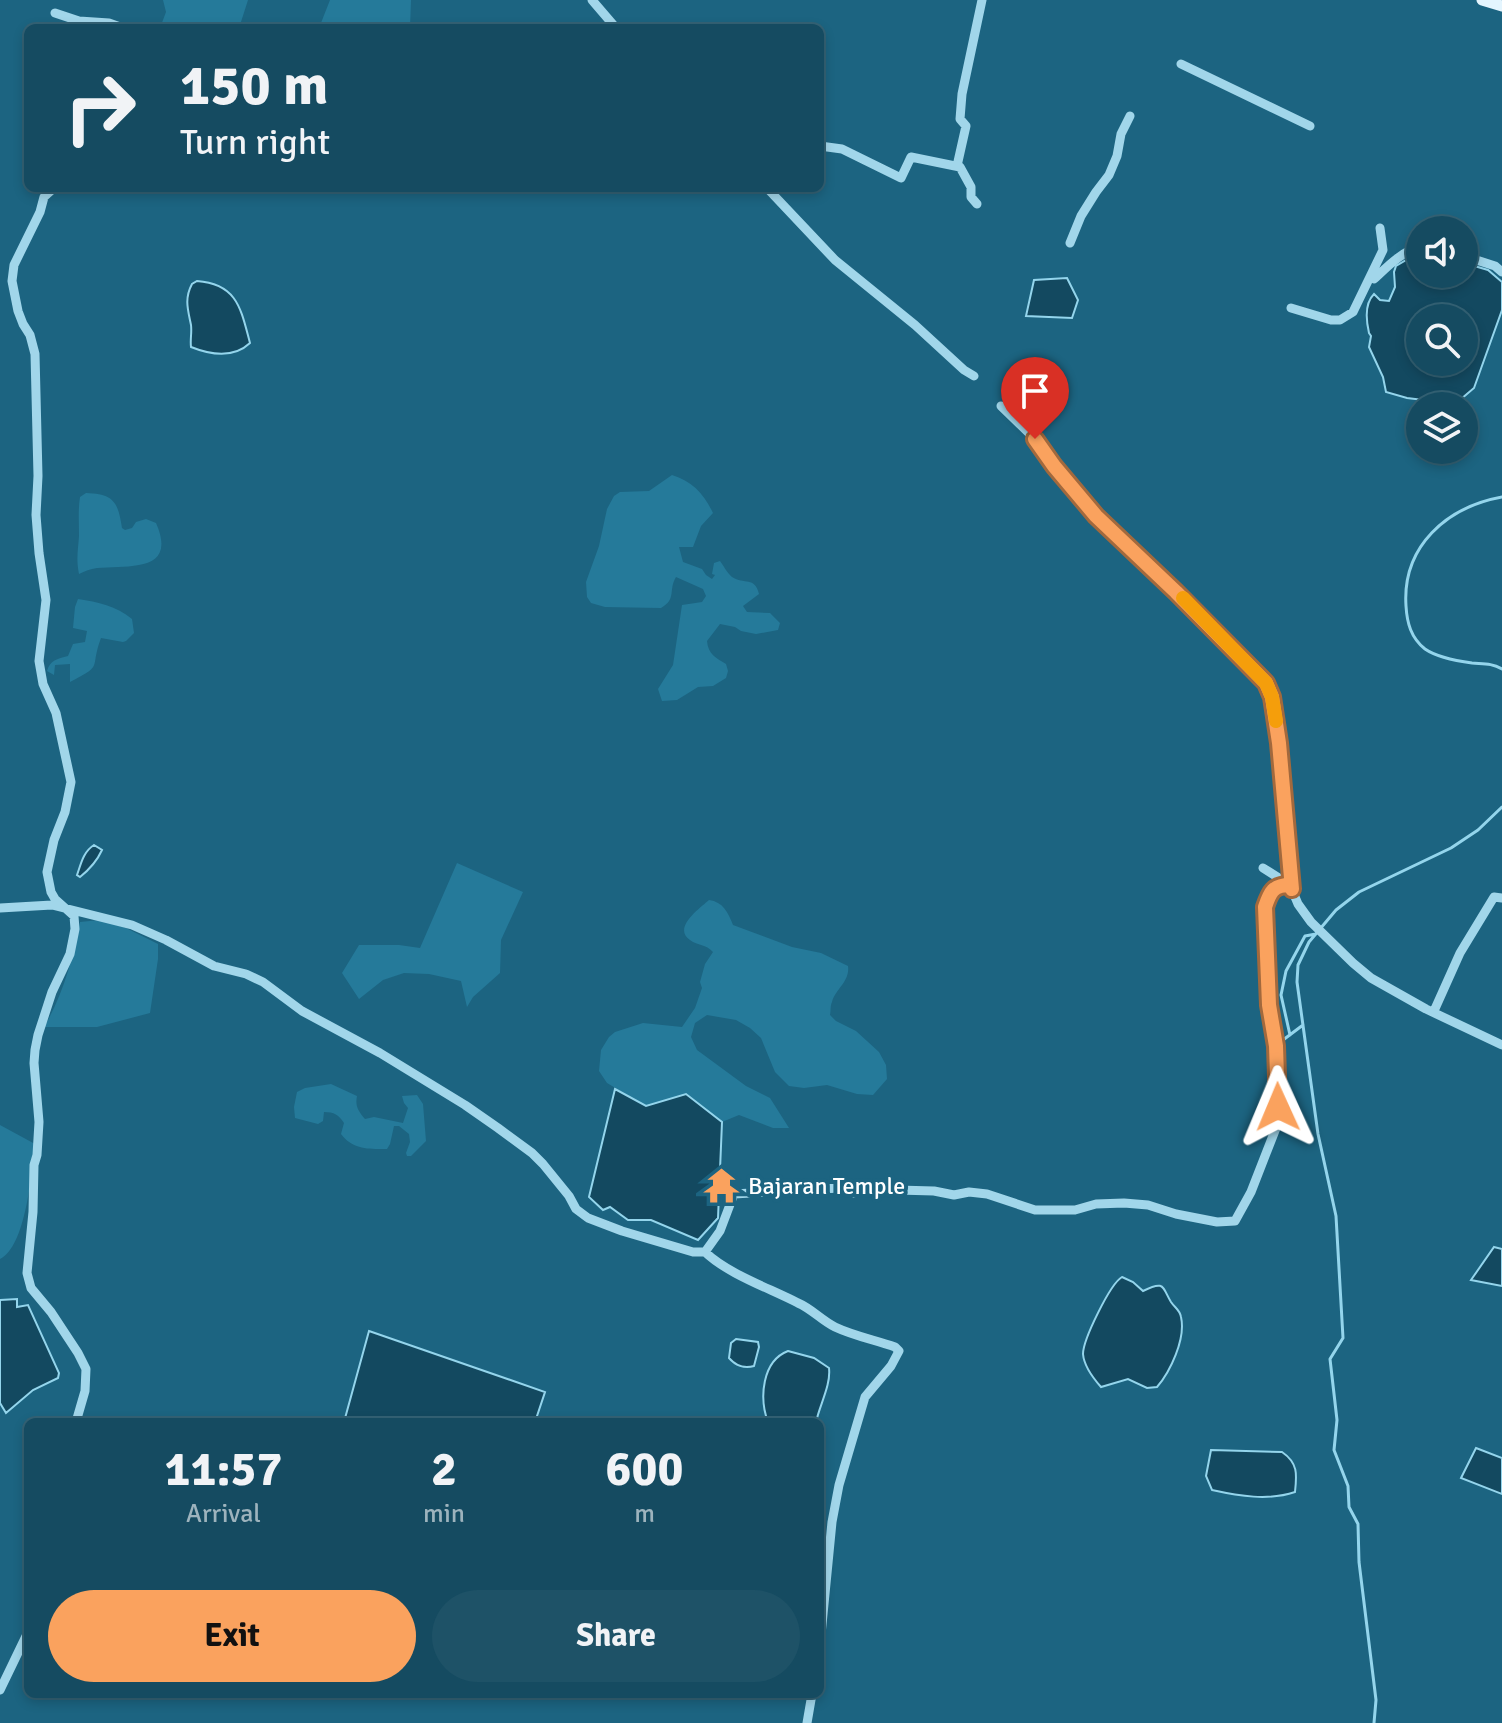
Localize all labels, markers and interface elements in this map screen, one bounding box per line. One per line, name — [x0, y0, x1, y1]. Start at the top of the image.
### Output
text: 150 m — [180, 51, 328, 120]
icon: right — [48, 56, 152, 160]
text: Turn right — [180, 120, 330, 165]
map controls — [1406, 216, 1478, 464]
button: sound — [1406, 216, 1478, 288]
button: search — [1406, 304, 1478, 376]
pin — [1001, 357, 1069, 439]
icon: arrive — [1013, 369, 1057, 413]
button: layers — [1406, 392, 1478, 464]
position arrow — [1236, 1065, 1320, 1149]
temple icon: Bajaran Temple — [703, 1167, 741, 1205]
place label: Bajaran Temple — [748, 1171, 905, 1201]
text: 11:57 — [165, 1440, 282, 1499]
text: 2 — [431, 1440, 457, 1499]
text: 600 — [606, 1440, 683, 1499]
text: Arrival — [186, 1498, 261, 1530]
text: min — [423, 1498, 465, 1530]
text: m — [634, 1498, 655, 1530]
button: Exit — [48, 1590, 416, 1682]
button: Share — [432, 1590, 800, 1682]

